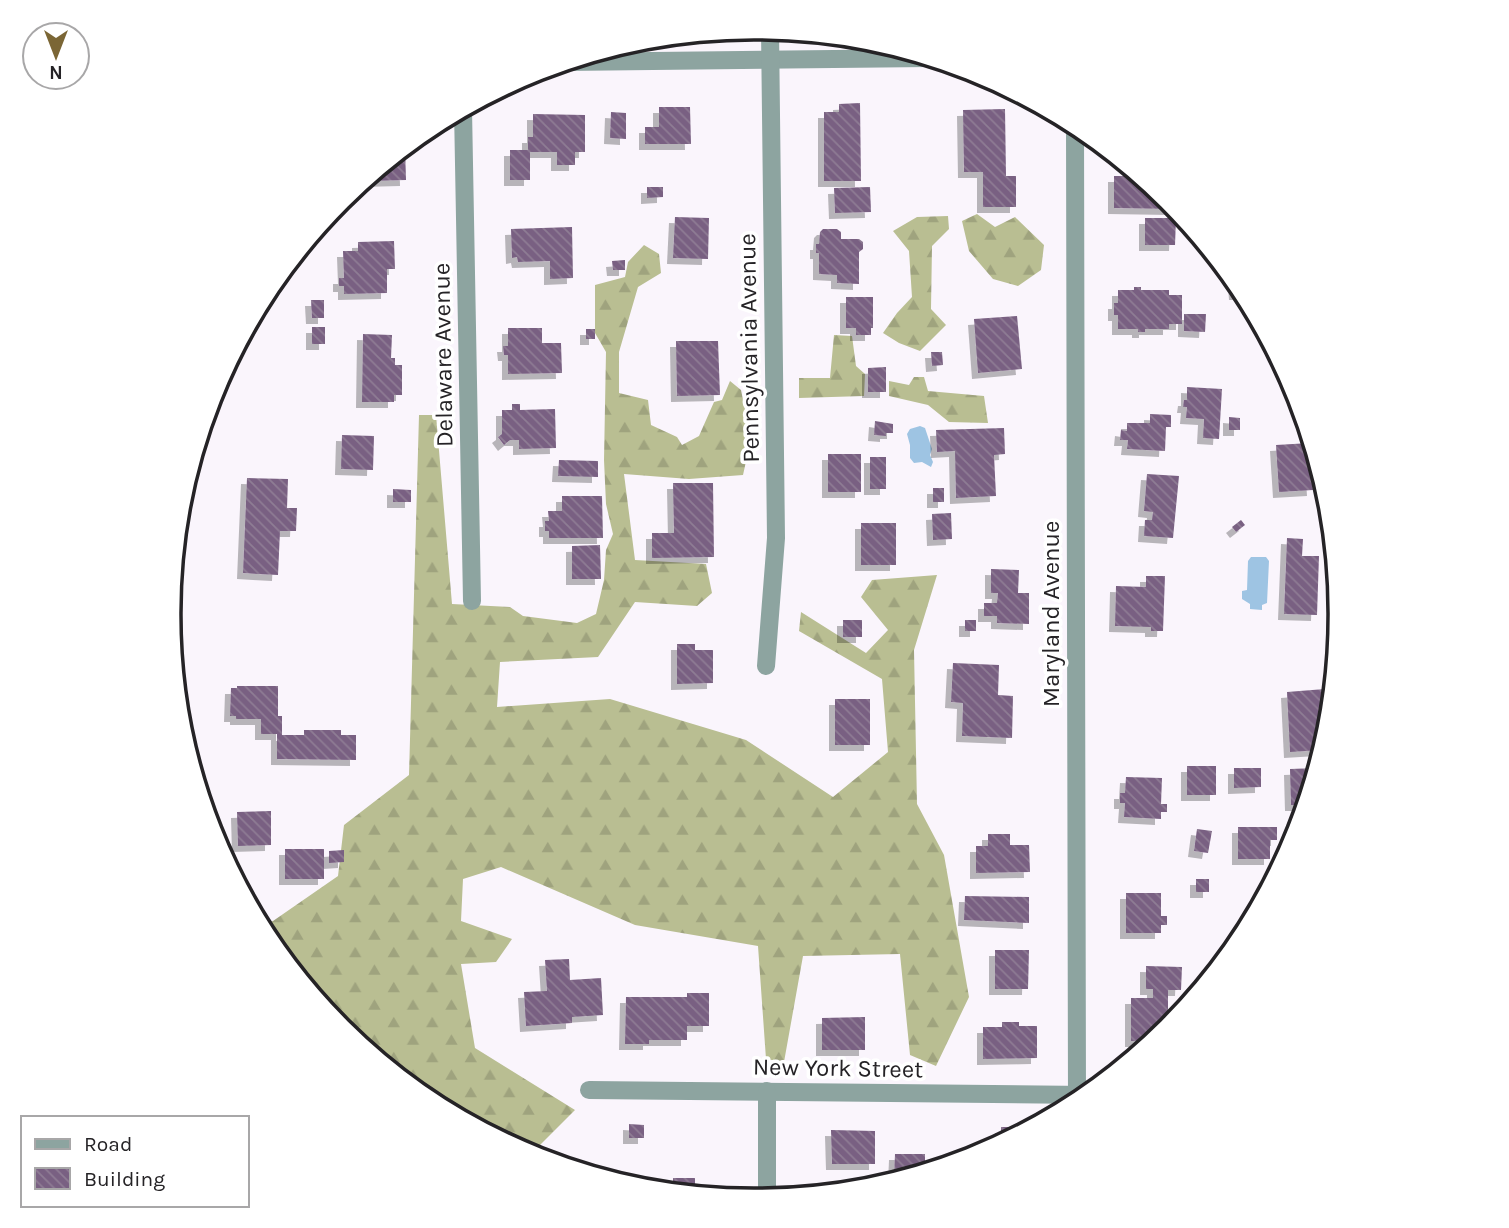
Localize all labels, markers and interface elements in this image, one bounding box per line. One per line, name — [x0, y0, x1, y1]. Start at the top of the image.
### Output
north arrow — [21, 21, 91, 91]
text: N — [49, 61, 63, 83]
street label: Pennsylvania Avenue — [733, 233, 765, 463]
street label: Delaware Avenue — [427, 263, 459, 447]
street label: Maryland Avenue — [1037, 521, 1065, 707]
street label: New York Street — [753, 1053, 923, 1083]
legend — [21, 1116, 248, 1207]
text: Road — [84, 1132, 132, 1156]
text: Building — [84, 1167, 165, 1191]

